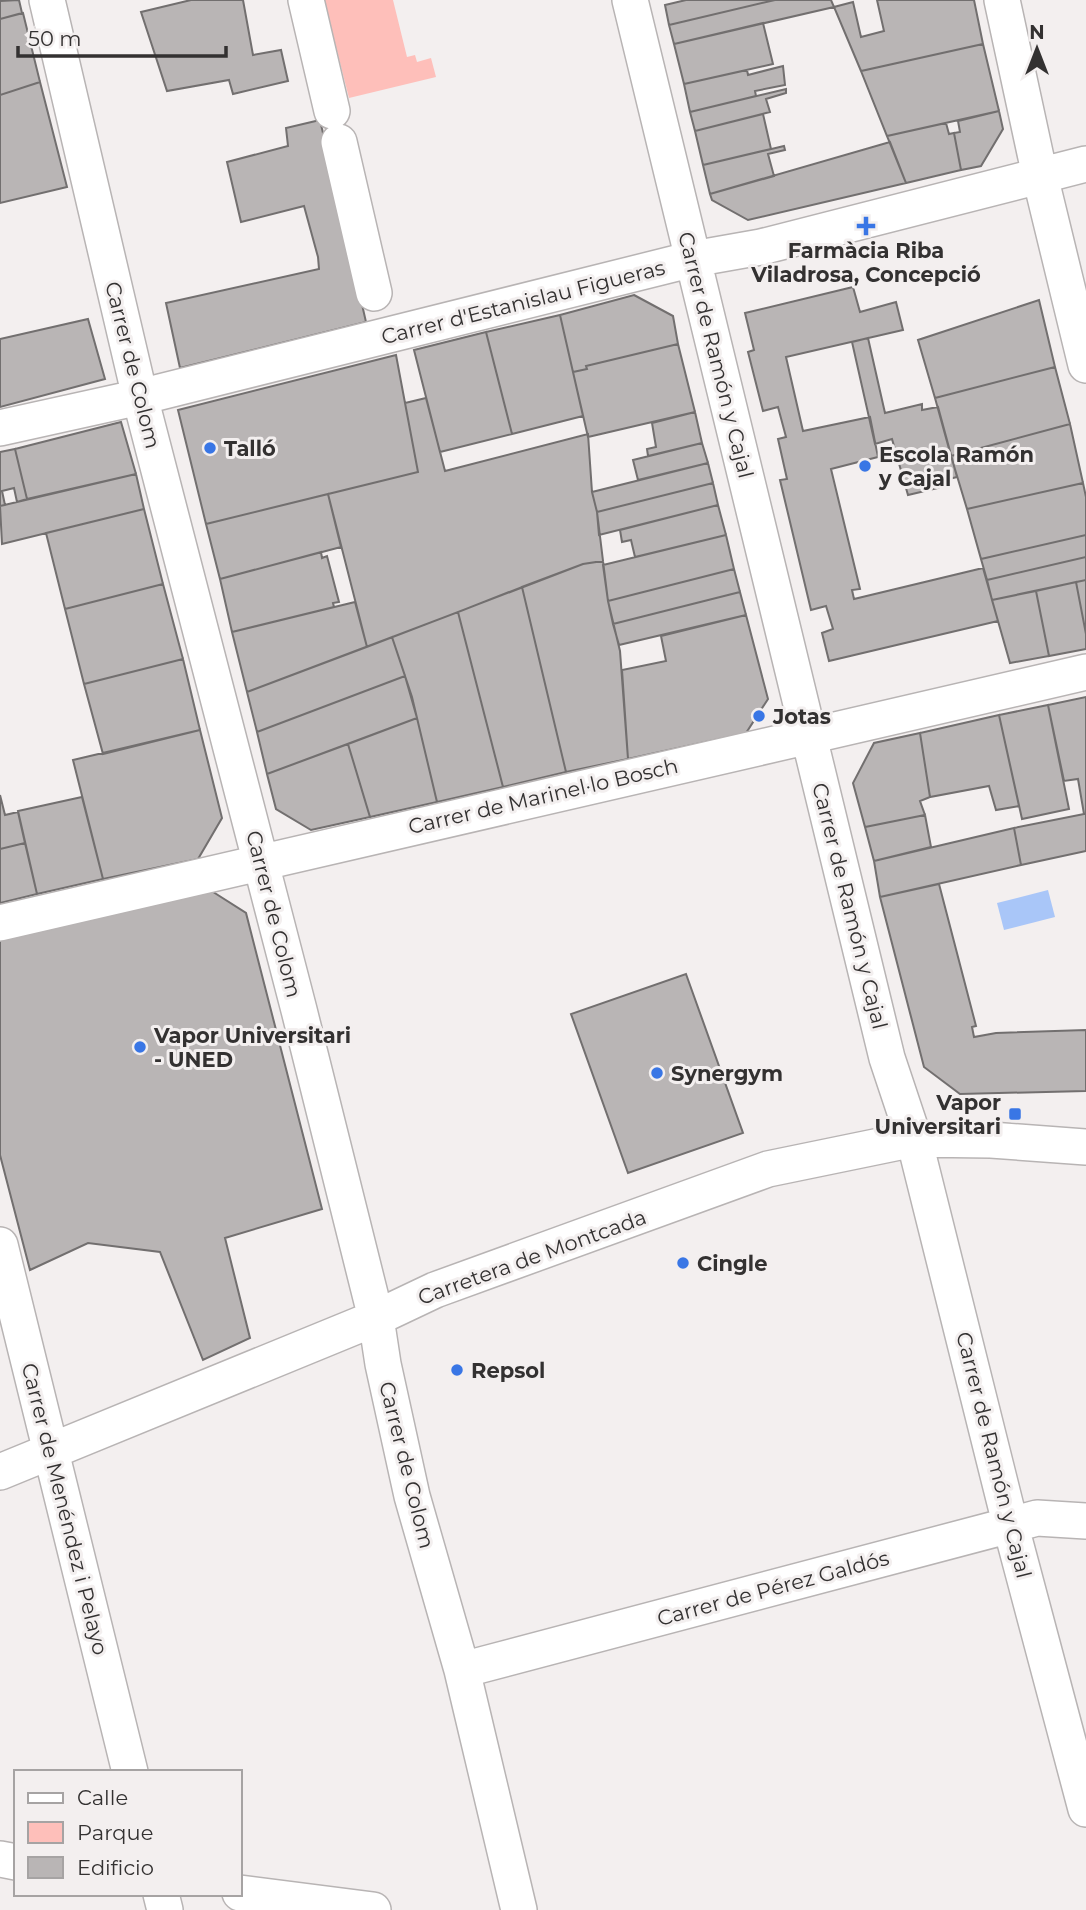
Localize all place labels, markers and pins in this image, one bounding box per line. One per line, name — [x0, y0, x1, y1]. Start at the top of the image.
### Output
marker: Farmàcia Riba Viladrosa, Concepció — [858, 218, 874, 234]
place label: Farmàcia Riba Viladrosa, Concepció — [750, 238, 981, 287]
place label: Talló — [224, 436, 276, 461]
marker: Talló — [202, 440, 218, 456]
place label: Escola Ramón y Cajal — [878, 442, 1034, 491]
marker: Escola Ramón y Cajal — [857, 458, 873, 474]
place label: Jotas — [772, 704, 831, 729]
marker: Jotas — [751, 708, 767, 724]
place label: Vapor Universitari - UNED — [153, 1023, 351, 1072]
marker: Vapor Universitari - UNED — [132, 1039, 148, 1055]
place label: Synergym — [671, 1061, 783, 1086]
marker: Synergym — [649, 1065, 665, 1081]
place label: Vapor Universitari — [875, 1090, 1001, 1139]
marker: Vapor Universitari — [1007, 1106, 1023, 1122]
place label: Cingle — [697, 1251, 767, 1276]
marker: Cingle — [675, 1255, 691, 1271]
place label: Repsol — [471, 1358, 545, 1383]
marker: Repsol — [449, 1362, 465, 1378]

